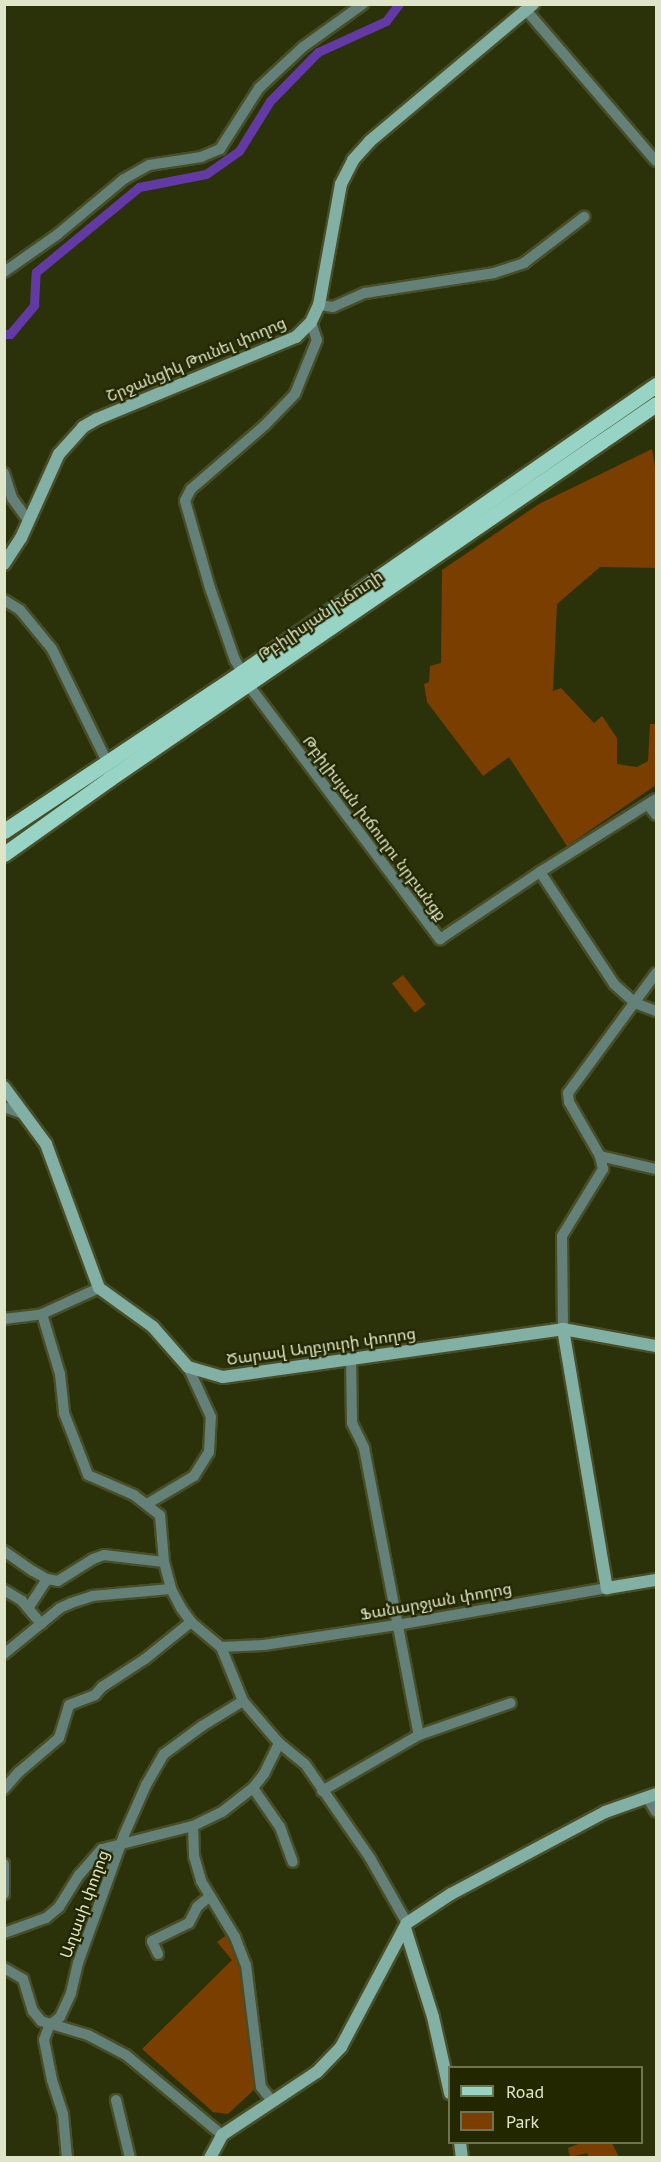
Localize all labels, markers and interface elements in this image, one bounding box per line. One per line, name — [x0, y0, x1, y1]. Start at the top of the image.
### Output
street label: Շրջանցիկ Թունել փողոց — [103, 312, 289, 406]
street label: Թբիլիսյան խճուղի — [254, 566, 386, 664]
street label: Թբիլիսյան խճուղու նրբանցք — [299, 732, 451, 924]
street label: Ծարավ Աղբյուրի փողոց — [225, 1323, 417, 1369]
street label: Ֆանարջյան փողոց — [359, 1578, 513, 1624]
street label: Աղասի փողոց — [56, 1847, 112, 1961]
legend — [448, 2066, 643, 2144]
text: Road — [506, 2080, 544, 2103]
text: Park — [506, 2110, 539, 2133]

